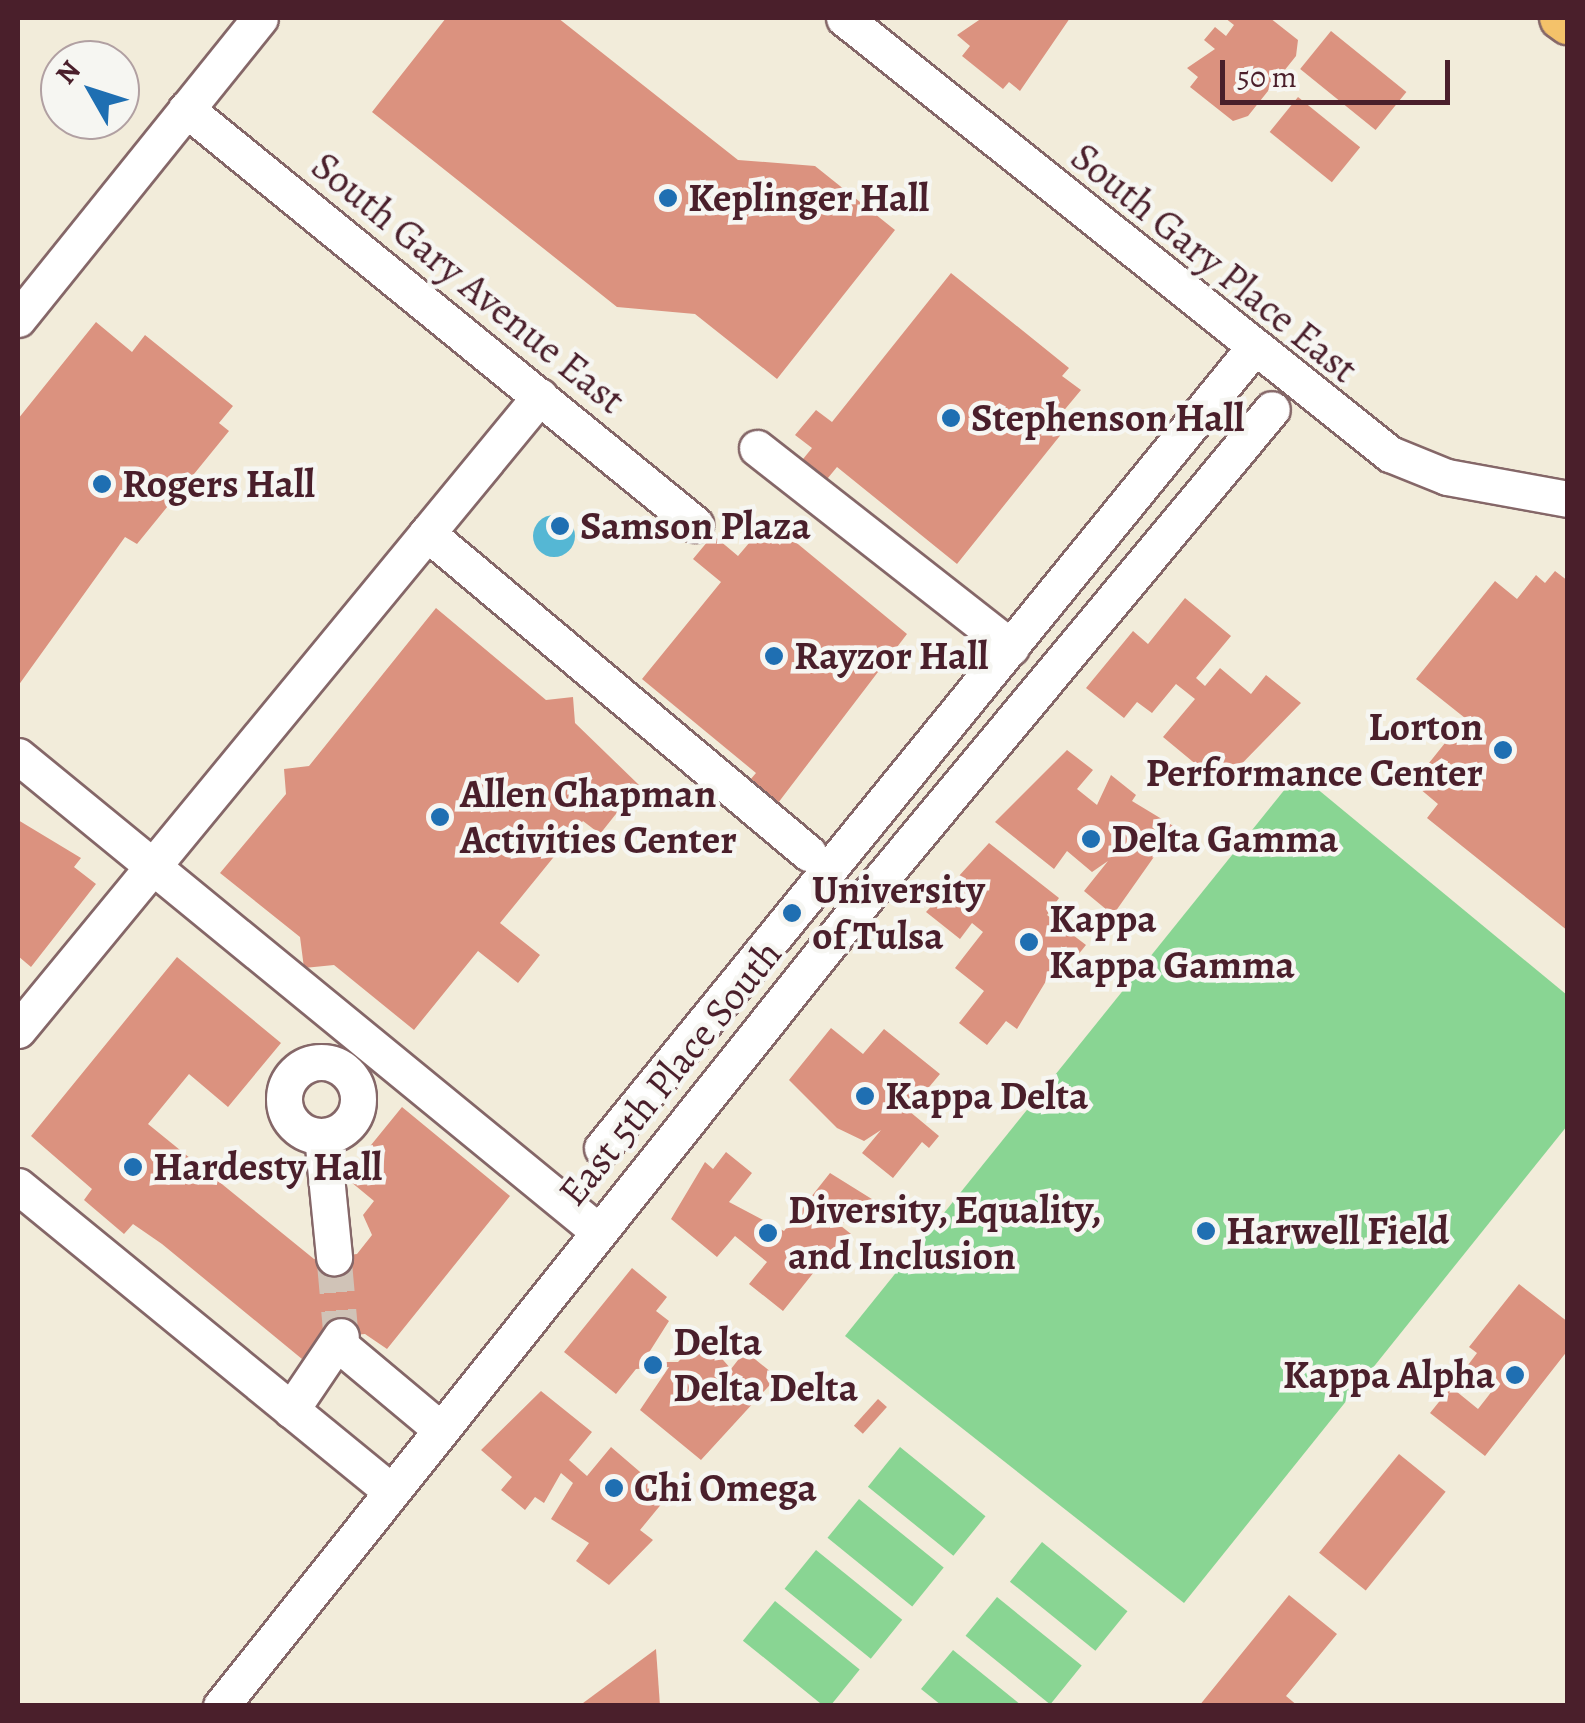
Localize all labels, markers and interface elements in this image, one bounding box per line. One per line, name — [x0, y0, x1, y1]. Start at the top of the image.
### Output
north arrow — [40, 40, 140, 140]
scale bar — [1225, 40, 1455, 102]
text: N — [47, 53, 89, 92]
text: 50 m — [1237, 57, 1297, 97]
street label: South Gary Place East — [1061, 133, 1367, 393]
street label: South Gary Avenue East — [302, 142, 634, 424]
place label: Keplinger Hall — [688, 174, 929, 222]
marker: Keplinger Hall — [657, 187, 679, 209]
place label: Stephenson Hall — [971, 394, 1245, 442]
marker: Stephenson Hall — [940, 407, 962, 429]
place label: Rogers Hall — [122, 460, 315, 508]
marker: Rogers Hall — [91, 473, 113, 495]
place label: Samson Plaza — [580, 502, 811, 550]
marker: Samson Plaza — [549, 515, 571, 537]
place label: Rayzor Hall — [794, 632, 988, 680]
marker: Rayzor Hall — [763, 645, 785, 667]
place label: Lorton Performance Center — [1145, 703, 1483, 797]
marker: Lorton Performance Center — [1492, 739, 1514, 761]
place label: Allen Chapman Activities Center — [460, 770, 737, 864]
marker: Allen Chapman Activities Center — [429, 806, 451, 828]
place label: Delta Gamma — [1111, 815, 1338, 863]
marker: Delta Gamma — [1080, 828, 1102, 850]
place label: University of Tulsa — [812, 866, 985, 960]
place label: Kappa Kappa Gamma — [1049, 895, 1295, 989]
marker: University of Tulsa — [781, 902, 803, 924]
street label: East 5th Place South — [548, 931, 792, 1215]
marker: Kappa Kappa Gamma — [1018, 931, 1040, 953]
place label: Kappa Delta — [885, 1072, 1088, 1120]
marker: Kappa Delta — [854, 1085, 876, 1107]
place label: Hardesty Hall — [153, 1143, 382, 1191]
marker: Hardesty Hall — [122, 1156, 144, 1178]
place label: Diversity, Equality, and Inclusion — [788, 1186, 1102, 1280]
place label: Harwell Field — [1226, 1207, 1449, 1255]
marker: Harwell Field — [1195, 1220, 1217, 1242]
marker: Diversity, Equality, and Inclusion — [757, 1222, 779, 1244]
place label: Delta Delta Delta — [673, 1318, 858, 1412]
place label: Kappa Alpha — [1283, 1351, 1495, 1399]
marker: Delta Delta Delta — [642, 1354, 664, 1376]
marker: Kappa Alpha — [1504, 1364, 1526, 1386]
place label: Chi Omega — [634, 1464, 817, 1512]
marker: Chi Omega — [603, 1477, 625, 1499]

